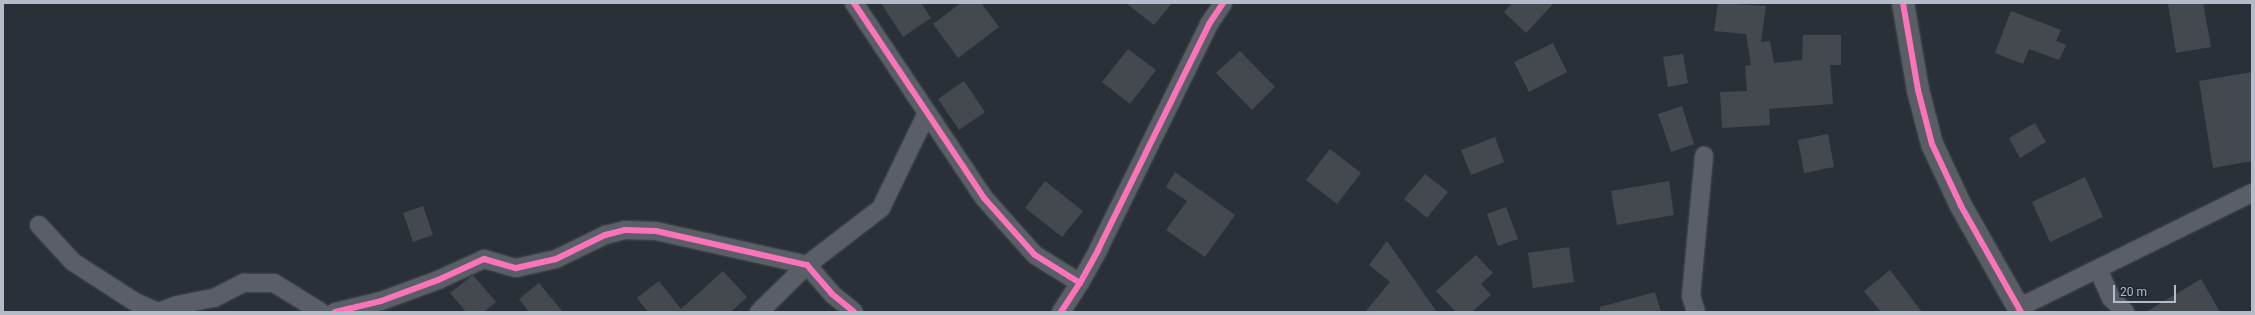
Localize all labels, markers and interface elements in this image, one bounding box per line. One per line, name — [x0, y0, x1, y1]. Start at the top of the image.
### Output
scale bar — [2115, 277, 2178, 303]
text: 20 m — [2120, 285, 2147, 299]

